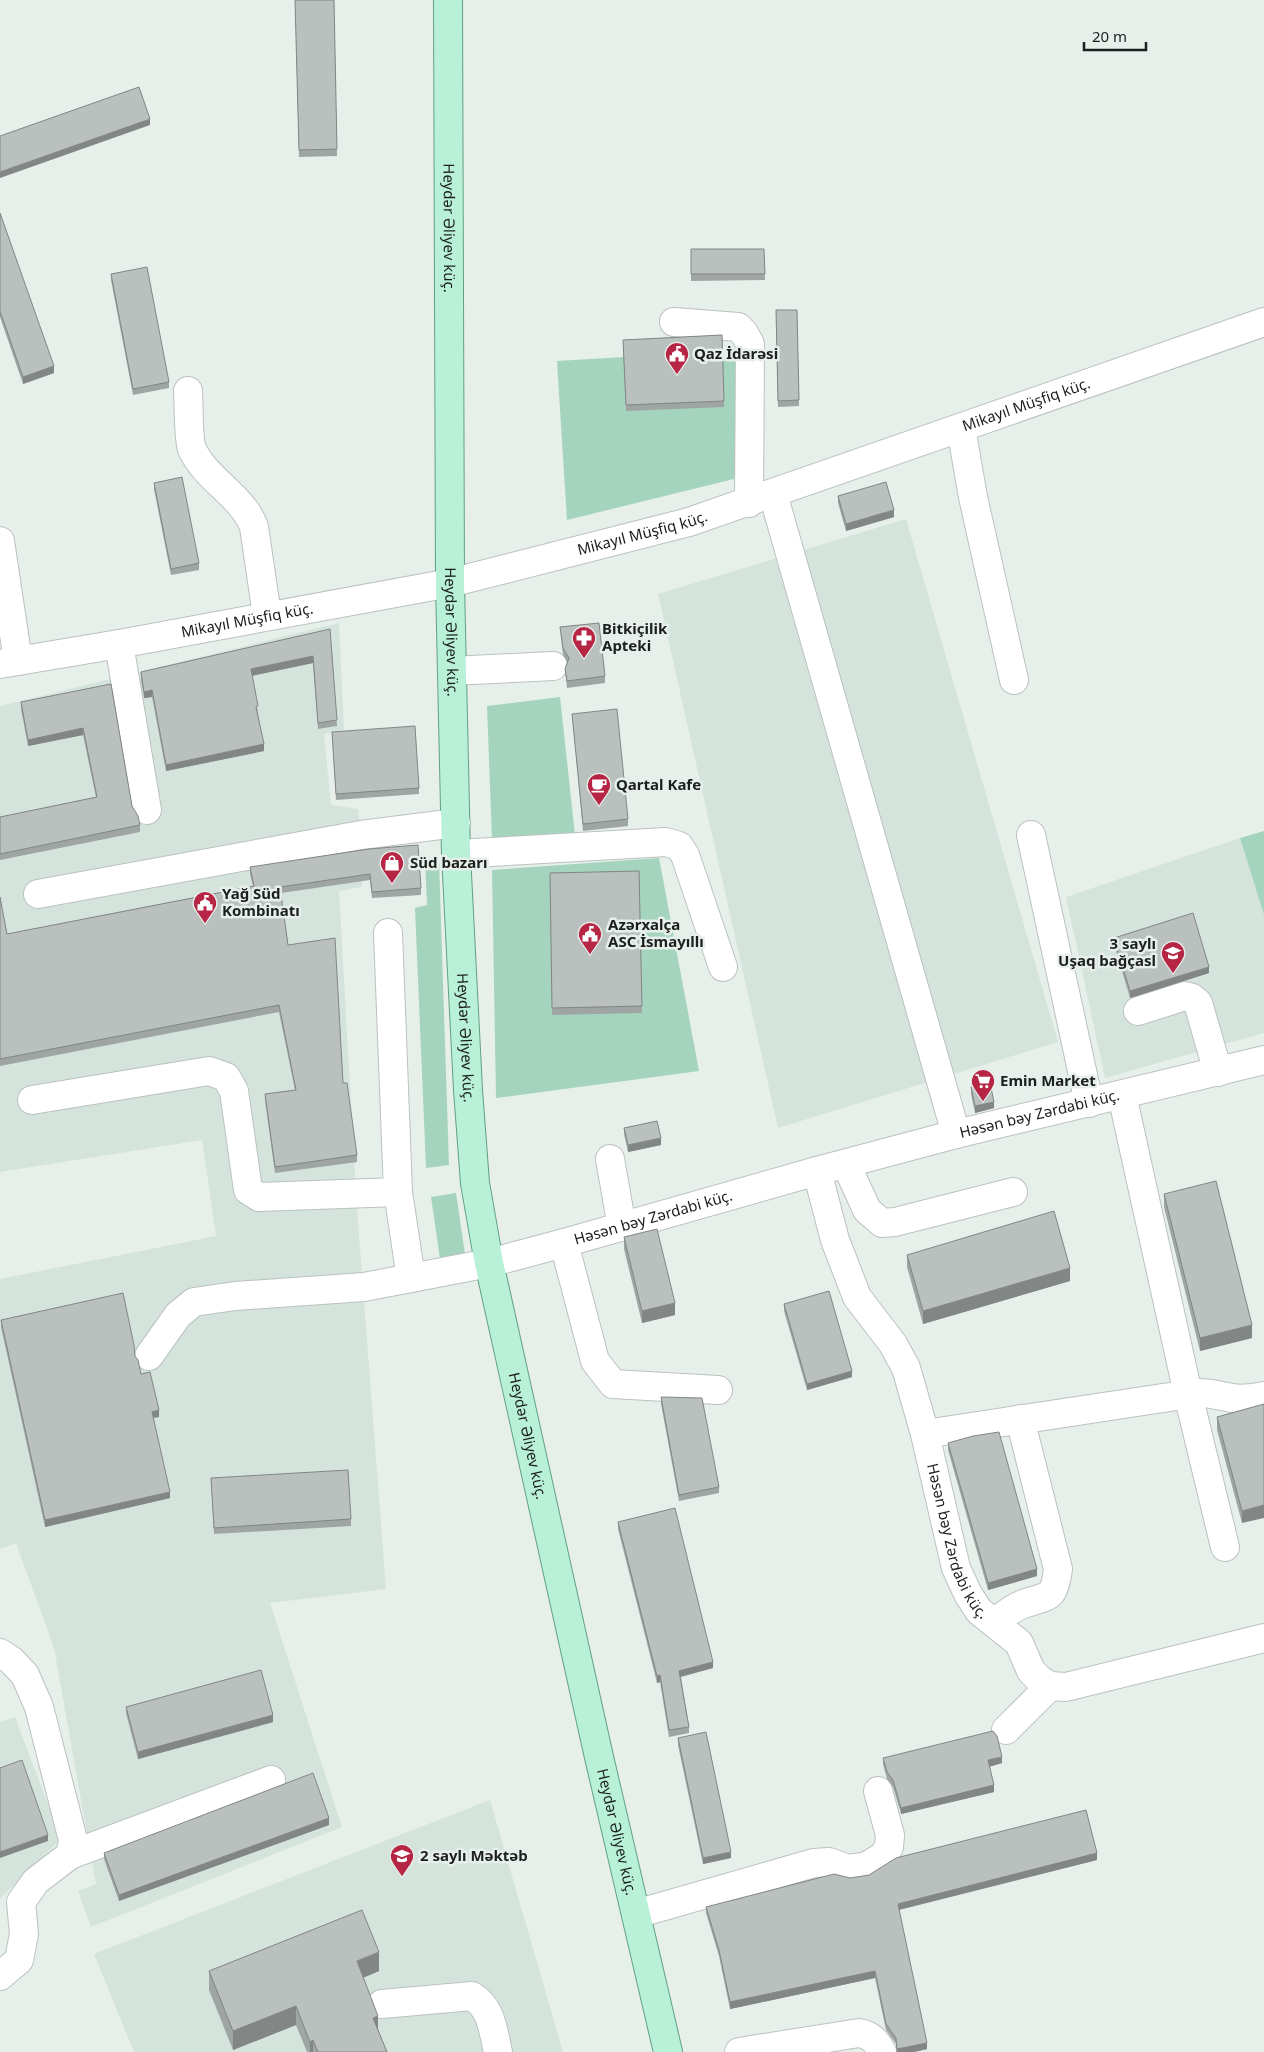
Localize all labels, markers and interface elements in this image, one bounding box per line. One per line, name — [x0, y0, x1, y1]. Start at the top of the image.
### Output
scale bar — [1084, 20, 1146, 52]
text: 20 m — [1092, 26, 1127, 46]
street label: Heydər Əliyev küç. — [440, 163, 460, 293]
public building icon: Qaz İdarəsi — [664, 341, 690, 375]
place label: Qaz İdarəsi — [694, 343, 778, 363]
street label: Mikayıl Müşfiq küç. — [959, 372, 1093, 435]
street label: Mikayıl Müşfiq küç. — [575, 505, 710, 559]
street label: Heydər Əliyev küç. — [441, 567, 464, 697]
street label: Mikayıl Müşfiq küç. — [179, 597, 315, 641]
place label: Bitkiçilik Apteki — [602, 618, 668, 655]
pharmacy icon: Bitkiçilik Apteki — [571, 625, 597, 659]
cafe icon: Qartal Kafe — [586, 772, 612, 806]
place label: Qartal Kafe — [616, 774, 701, 794]
shop icon: Süd bazarı — [379, 850, 405, 884]
place label: Süd bazarı — [410, 852, 487, 872]
place label: Yağ Süd Kombinatı — [222, 883, 300, 920]
public building icon: Yağ Süd Kombinatı — [192, 890, 218, 924]
place label: Azərxalça ASC İsmayıllı — [608, 914, 704, 951]
public building icon: Azərxalça ASC İsmayıllı — [577, 921, 603, 955]
place label: 3 saylı Uşaq bağçasl — [1058, 933, 1156, 970]
school or university icon: 3 saylı Uşaq bağçasl — [1160, 940, 1186, 974]
street label: Heydər Əliyev küç. — [453, 972, 480, 1103]
supermarket icon: Emin Market — [970, 1068, 996, 1102]
place label: Emin Market — [1000, 1070, 1096, 1090]
street label: Həsən bəy Zərdabi küç. — [957, 1084, 1121, 1142]
street label: Həsən bəy Zərdabi küç. — [571, 1185, 735, 1249]
street label: Heydər Əliyev küç. — [505, 1370, 552, 1501]
street label: Həsən bəy Zərdabi küç. — [923, 1461, 992, 1623]
street label: Heydər Əliyev küç. — [593, 1766, 642, 1897]
school or university icon: 2 saylı Məktəb — [389, 1843, 415, 1877]
place label: 2 saylı Məktəb — [420, 1845, 528, 1865]

